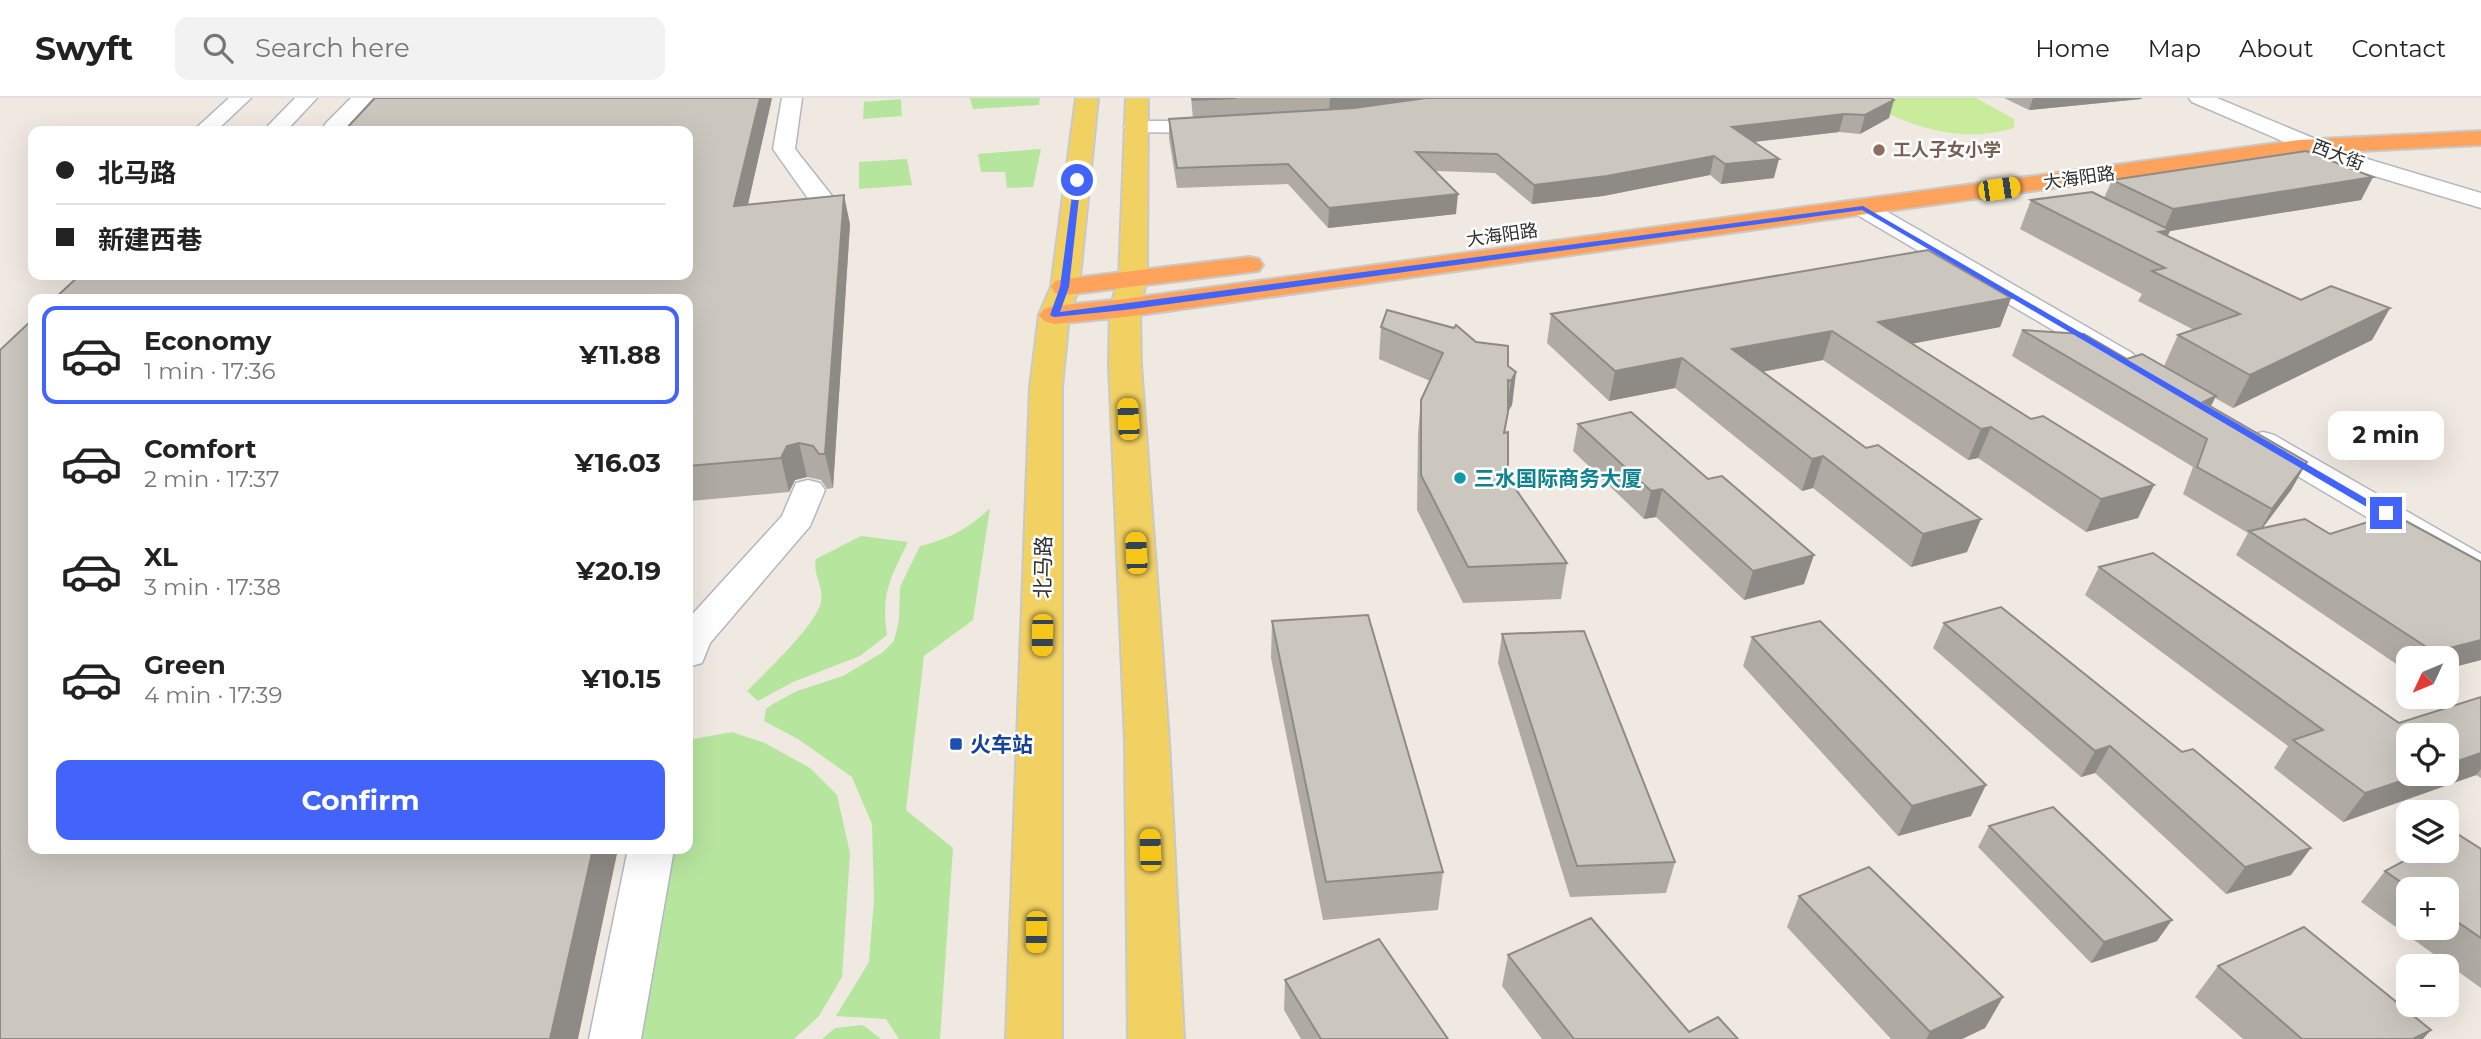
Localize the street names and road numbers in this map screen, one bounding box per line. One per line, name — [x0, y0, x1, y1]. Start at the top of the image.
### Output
street label: 西大街 — [2309, 135, 2367, 175]
street label: 大海阳路 — [2042, 162, 2116, 194]
street label: 大海阳路 — [1465, 219, 1539, 251]
street label: 北马路 — [1030, 535, 1056, 599]

